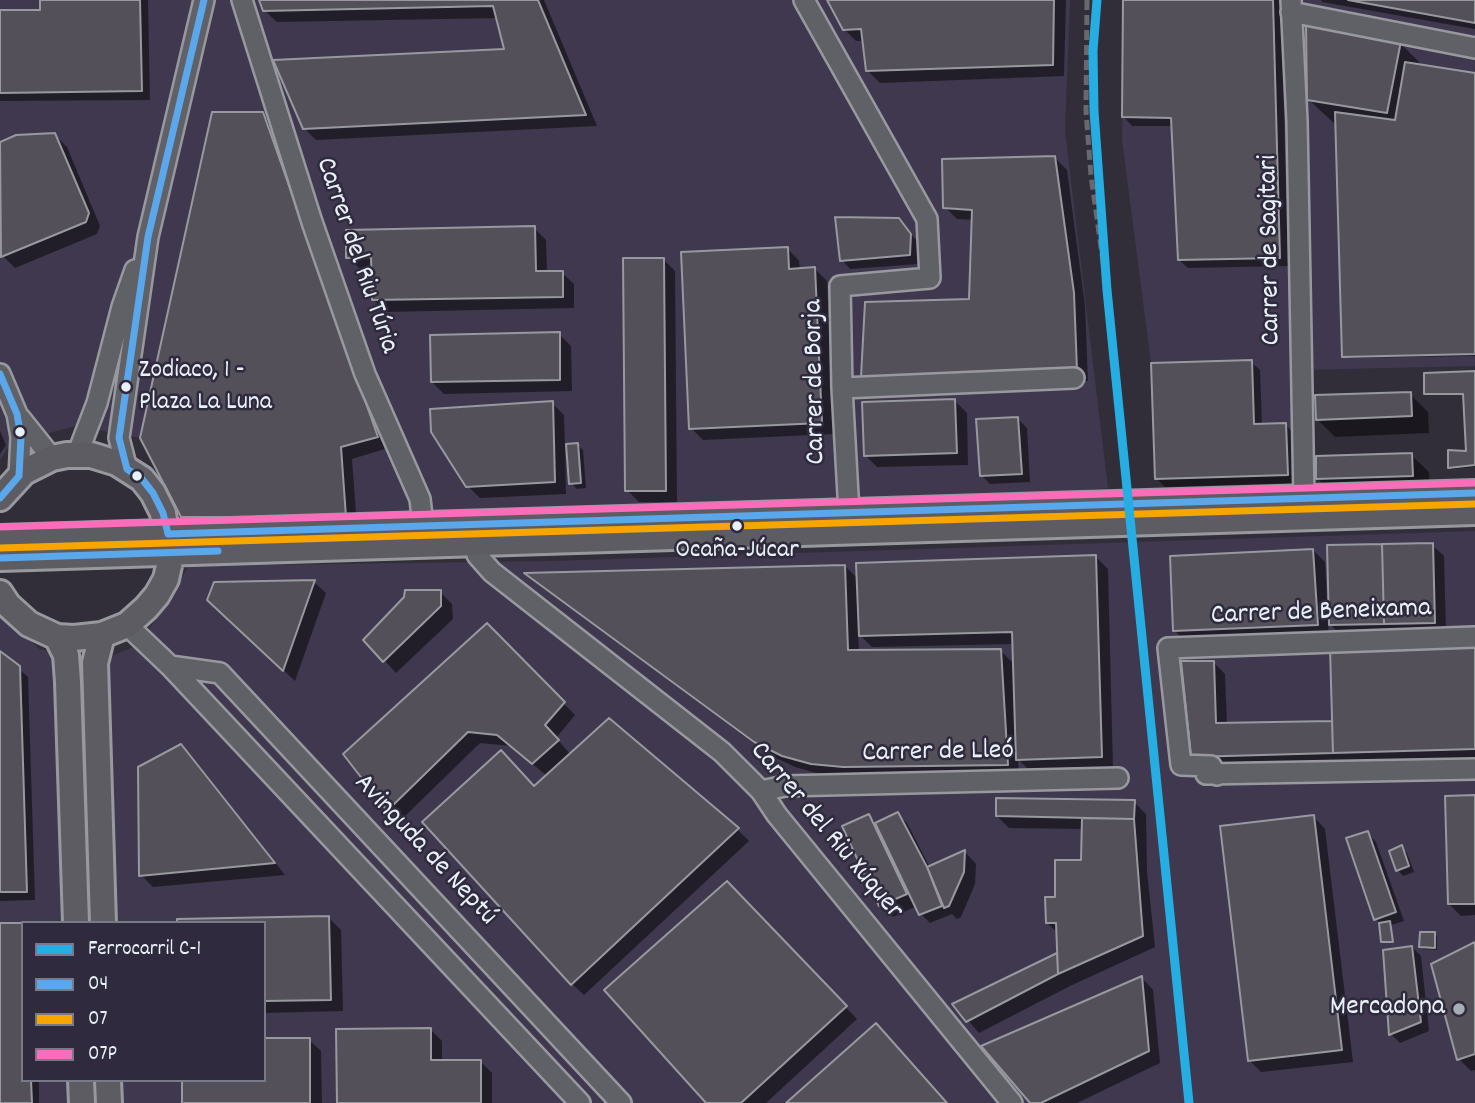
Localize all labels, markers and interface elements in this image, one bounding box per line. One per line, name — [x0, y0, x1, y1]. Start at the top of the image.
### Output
street label: Carrer del Riu Túria — [306, 154, 404, 358]
street label: Carrer de Sagitari — [1254, 154, 1290, 346]
street label: Carrer de Borja — [799, 299, 835, 465]
place label: Zodiaco, 1 - Plaza La Luna — [139, 356, 272, 418]
marker: Zodiaco, 1 - Plaza La Luna — [119, 380, 133, 394]
unlabelled marker — [13, 425, 27, 439]
unlabelled marker — [130, 469, 144, 483]
marker: Ocaña-Júcar — [730, 519, 744, 533]
place label: Ocaña-Júcar — [675, 536, 799, 568]
street label: Carrer de Beneixama — [1210, 593, 1432, 635]
street label: Carrer del Riu Xúquer — [741, 736, 909, 928]
street label: Carrer de Lleó — [862, 736, 1014, 772]
street label: Avinguda de Neptú — [345, 768, 503, 934]
legend — [21, 921, 266, 1082]
text: Ferrocarril C-1 — [88, 935, 201, 965]
text: 04 — [88, 970, 108, 1000]
place label: Mercadona — [1330, 992, 1445, 1026]
marker: Mercadona — [1451, 1001, 1467, 1017]
text: 07 — [88, 1005, 108, 1035]
text: 07P — [88, 1040, 117, 1070]

